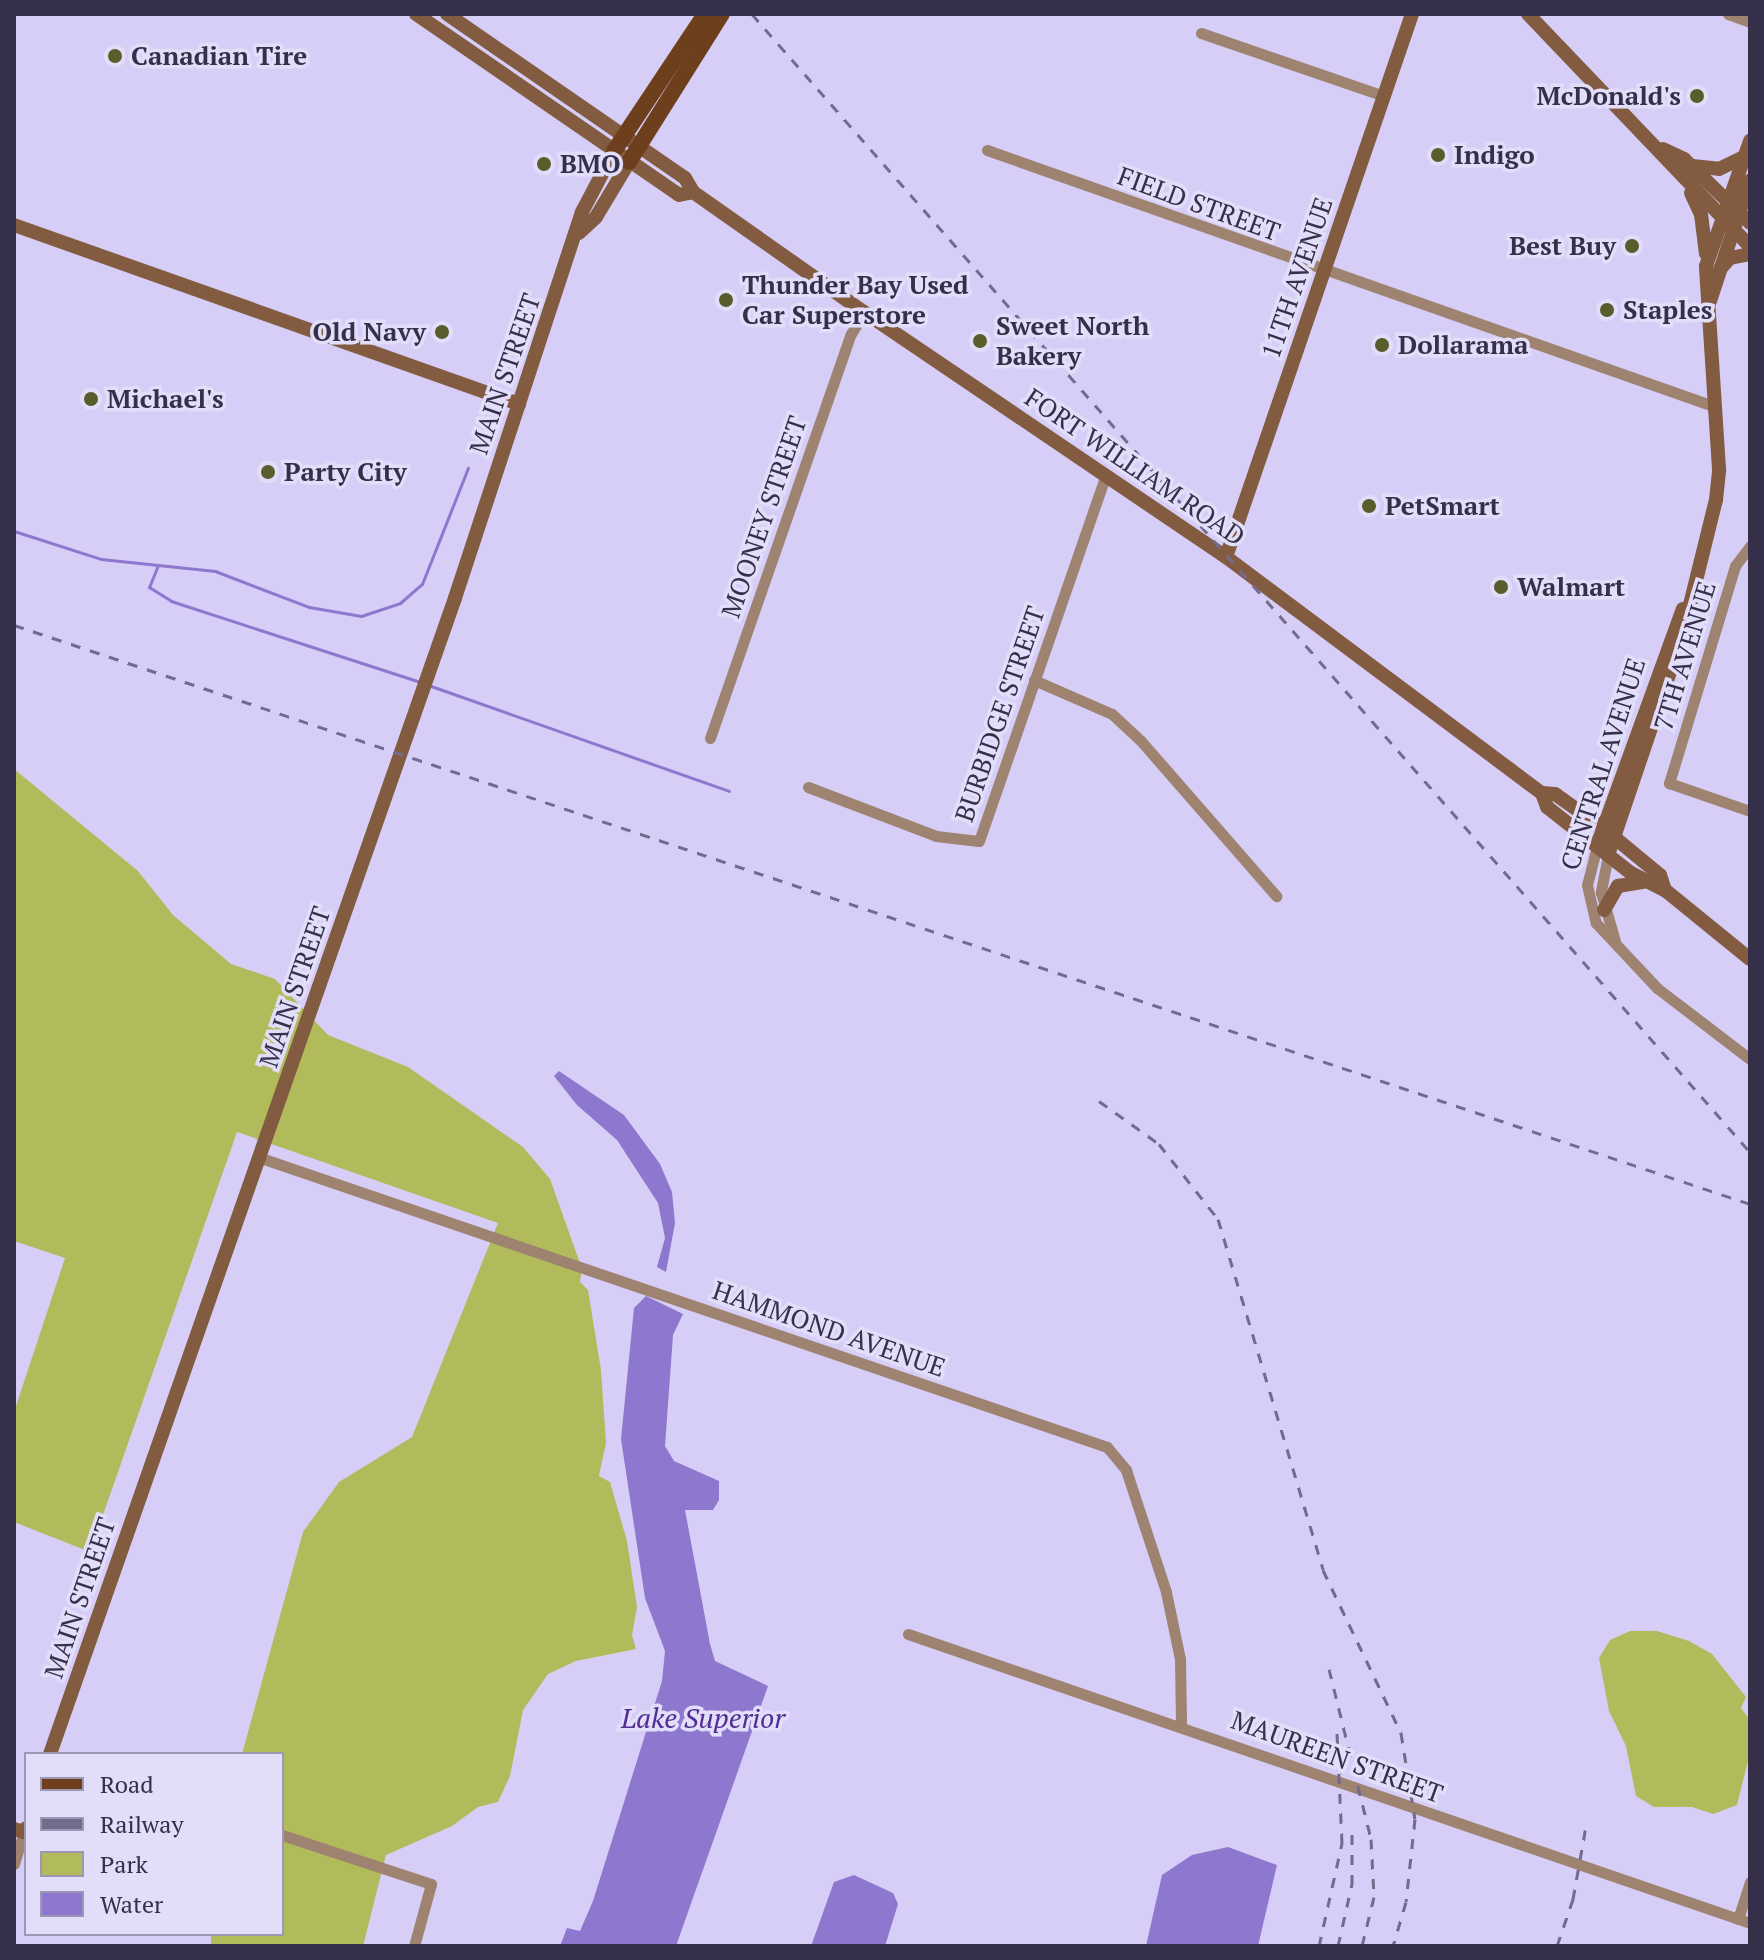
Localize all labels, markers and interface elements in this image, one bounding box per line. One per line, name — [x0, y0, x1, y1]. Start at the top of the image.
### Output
place label: Canadian Tire — [131, 40, 307, 72]
marker: Canadian Tire — [106, 47, 124, 65]
place label: McDonald's — [1537, 80, 1681, 112]
marker: McDonald's — [1688, 87, 1706, 105]
place label: Indigo — [1454, 139, 1535, 171]
marker: Indigo — [1429, 146, 1447, 164]
place label: BMO — [560, 148, 621, 180]
marker: BMO — [535, 155, 553, 173]
street label: FIELD STREET — [1114, 160, 1284, 248]
street label: 11TH AVENUE — [1255, 193, 1339, 363]
place label: Best Buy — [1509, 230, 1616, 262]
marker: Best Buy — [1623, 237, 1641, 255]
place label: Thunder Bay Used Car Superstore — [742, 269, 969, 330]
street label: MAIN STREET — [463, 290, 547, 458]
marker: Thunder Bay Used Car Superstore — [717, 291, 735, 309]
place label: Staples — [1623, 294, 1713, 326]
marker: Staples — [1598, 301, 1616, 319]
place label: Sweet North Bakery — [996, 310, 1149, 372]
place label: Old Navy — [312, 316, 426, 348]
marker: Old Navy — [433, 323, 451, 341]
place label: Dollarama — [1398, 329, 1529, 361]
marker: Sweet North Bakery — [971, 332, 989, 350]
marker: Dollarama — [1373, 336, 1391, 354]
street label: FORT WILLIAM ROAD — [1019, 382, 1251, 552]
place label: Michael's — [107, 383, 224, 415]
marker: Michael's — [82, 390, 100, 408]
street label: MOONEY STREET — [715, 412, 813, 622]
place label: Party City — [284, 456, 407, 488]
marker: Party City — [259, 463, 277, 481]
place label: PetSmart — [1385, 490, 1500, 522]
marker: PetSmart — [1360, 497, 1378, 515]
place label: Walmart — [1517, 571, 1625, 603]
street label: 7TH AVENUE — [1647, 577, 1723, 735]
marker: Walmart — [1492, 578, 1510, 596]
street label: BURBIDGE STREET — [948, 602, 1052, 826]
street label: CENTRAL AVENUE — [1554, 654, 1652, 874]
street label: MAIN STREET — [253, 903, 337, 1071]
street label: HAMMOND AVENUE — [708, 1274, 950, 1384]
street label: MAIN STREET — [38, 1514, 122, 1682]
water label: Lake Superior — [621, 1701, 785, 1735]
street label: MAUREEN STREET — [1227, 1704, 1447, 1810]
legend — [24, 1752, 284, 1936]
text: Road — [100, 1768, 154, 1800]
text: Railway — [100, 1808, 184, 1840]
text: Park — [100, 1848, 148, 1880]
text: Water — [100, 1888, 163, 1920]

